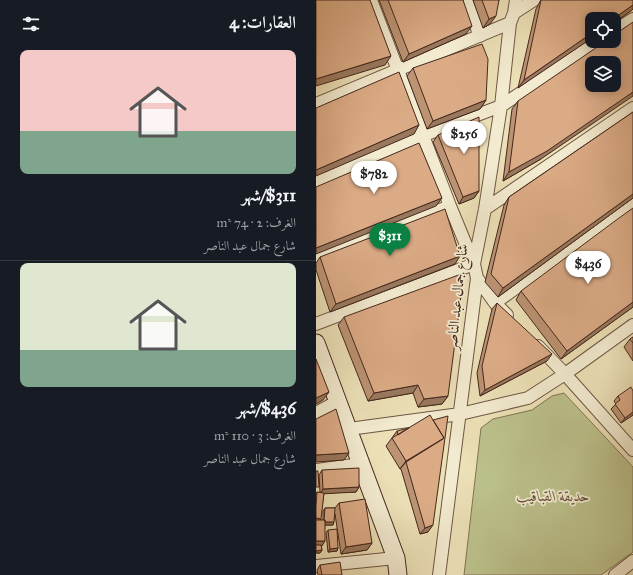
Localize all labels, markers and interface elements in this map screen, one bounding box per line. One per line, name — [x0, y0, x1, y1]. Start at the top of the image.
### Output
text: العقارات: 4 — [229, 12, 296, 33]
map controls — [585, 12, 621, 92]
button: locate — [585, 12, 621, 48]
icon: filters — [20, 13, 42, 35]
button: layers — [585, 56, 621, 92]
icon: home — [122, 76, 194, 148]
pin: $256 — [440, 121, 488, 155]
text: $256 — [451, 126, 477, 142]
pin: $782 — [350, 161, 398, 195]
text: $782 — [360, 166, 388, 182]
text: $311/شهر — [241, 185, 296, 206]
text: الغرف: 2 · 74 m² — [217, 215, 296, 231]
pin: $311 — [366, 223, 414, 257]
text: $311 — [378, 228, 402, 244]
text: شارع جمال عبد الناصر — [204, 238, 296, 254]
street label: شارع جمال عبد الناصر — [442, 243, 475, 353]
pin: $436 — [564, 251, 612, 285]
text: $436 — [575, 256, 601, 272]
icon: home — [122, 289, 194, 361]
text: $436/شهر — [237, 398, 296, 419]
text: الغرف: 3 · 110 m² — [214, 428, 296, 444]
text: شارع جمال عبد الناصر — [204, 451, 296, 467]
park label: حديقة القباقيب — [516, 487, 590, 506]

